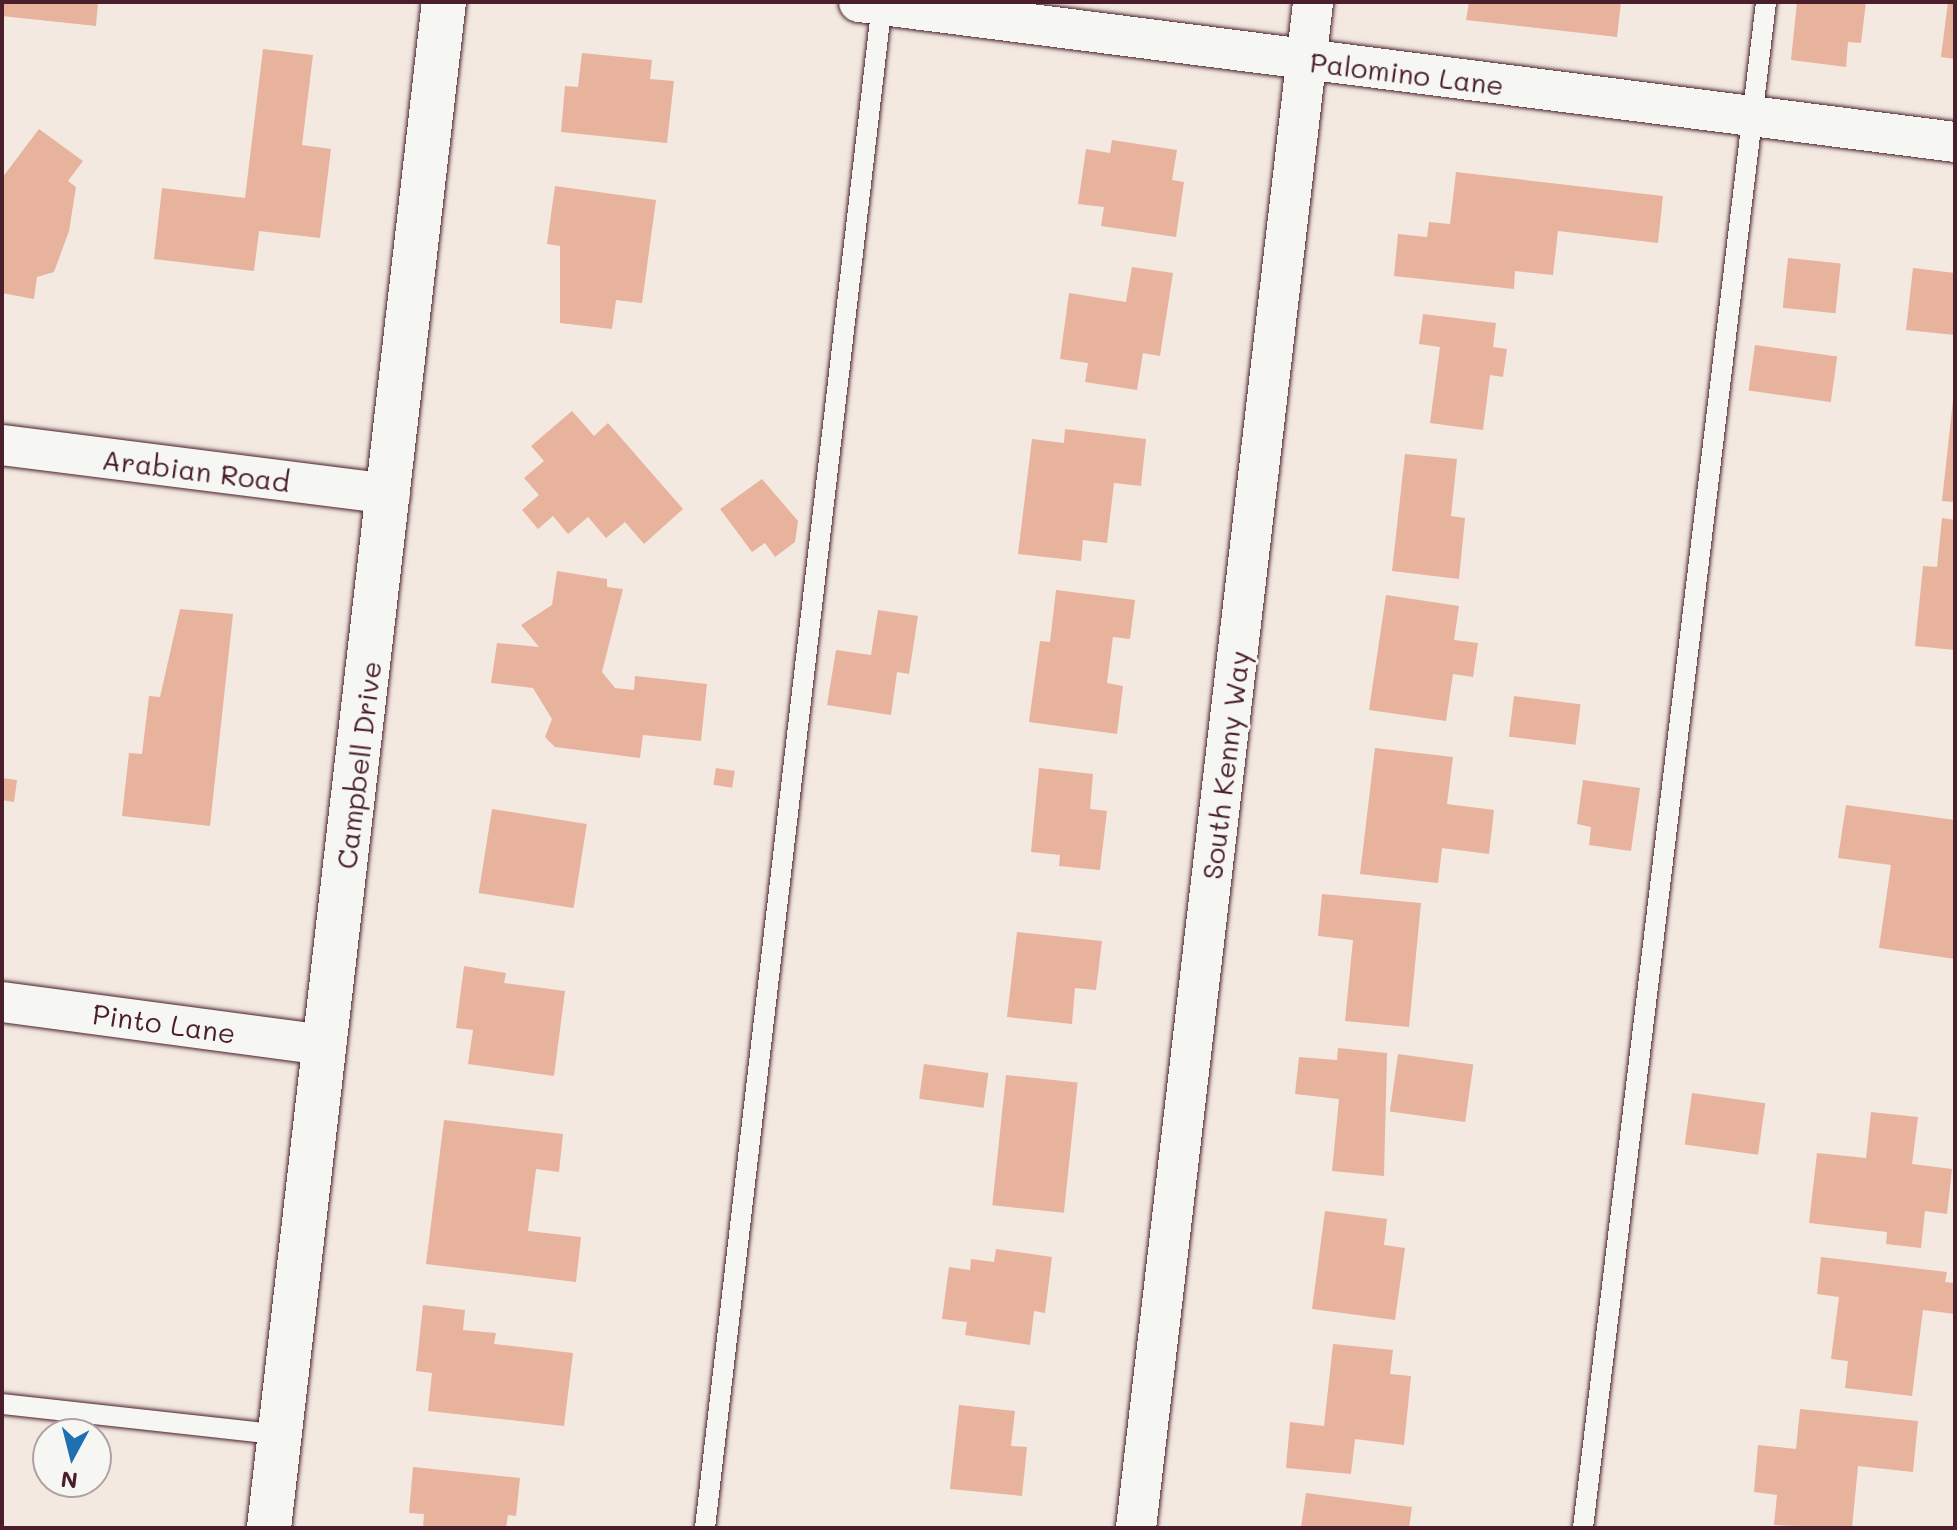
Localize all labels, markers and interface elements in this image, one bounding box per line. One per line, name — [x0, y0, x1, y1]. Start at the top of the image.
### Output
street label: Palomino Lane — [1308, 44, 1506, 102]
street label: Arabian Road — [100, 442, 292, 498]
street label: South Kenny Way — [1194, 649, 1256, 881]
street label: Campbell Drive — [329, 659, 387, 871]
street label: Pinto Lane — [90, 996, 238, 1050]
north arrow — [32, 1418, 112, 1498]
text: N — [59, 1465, 79, 1496]

